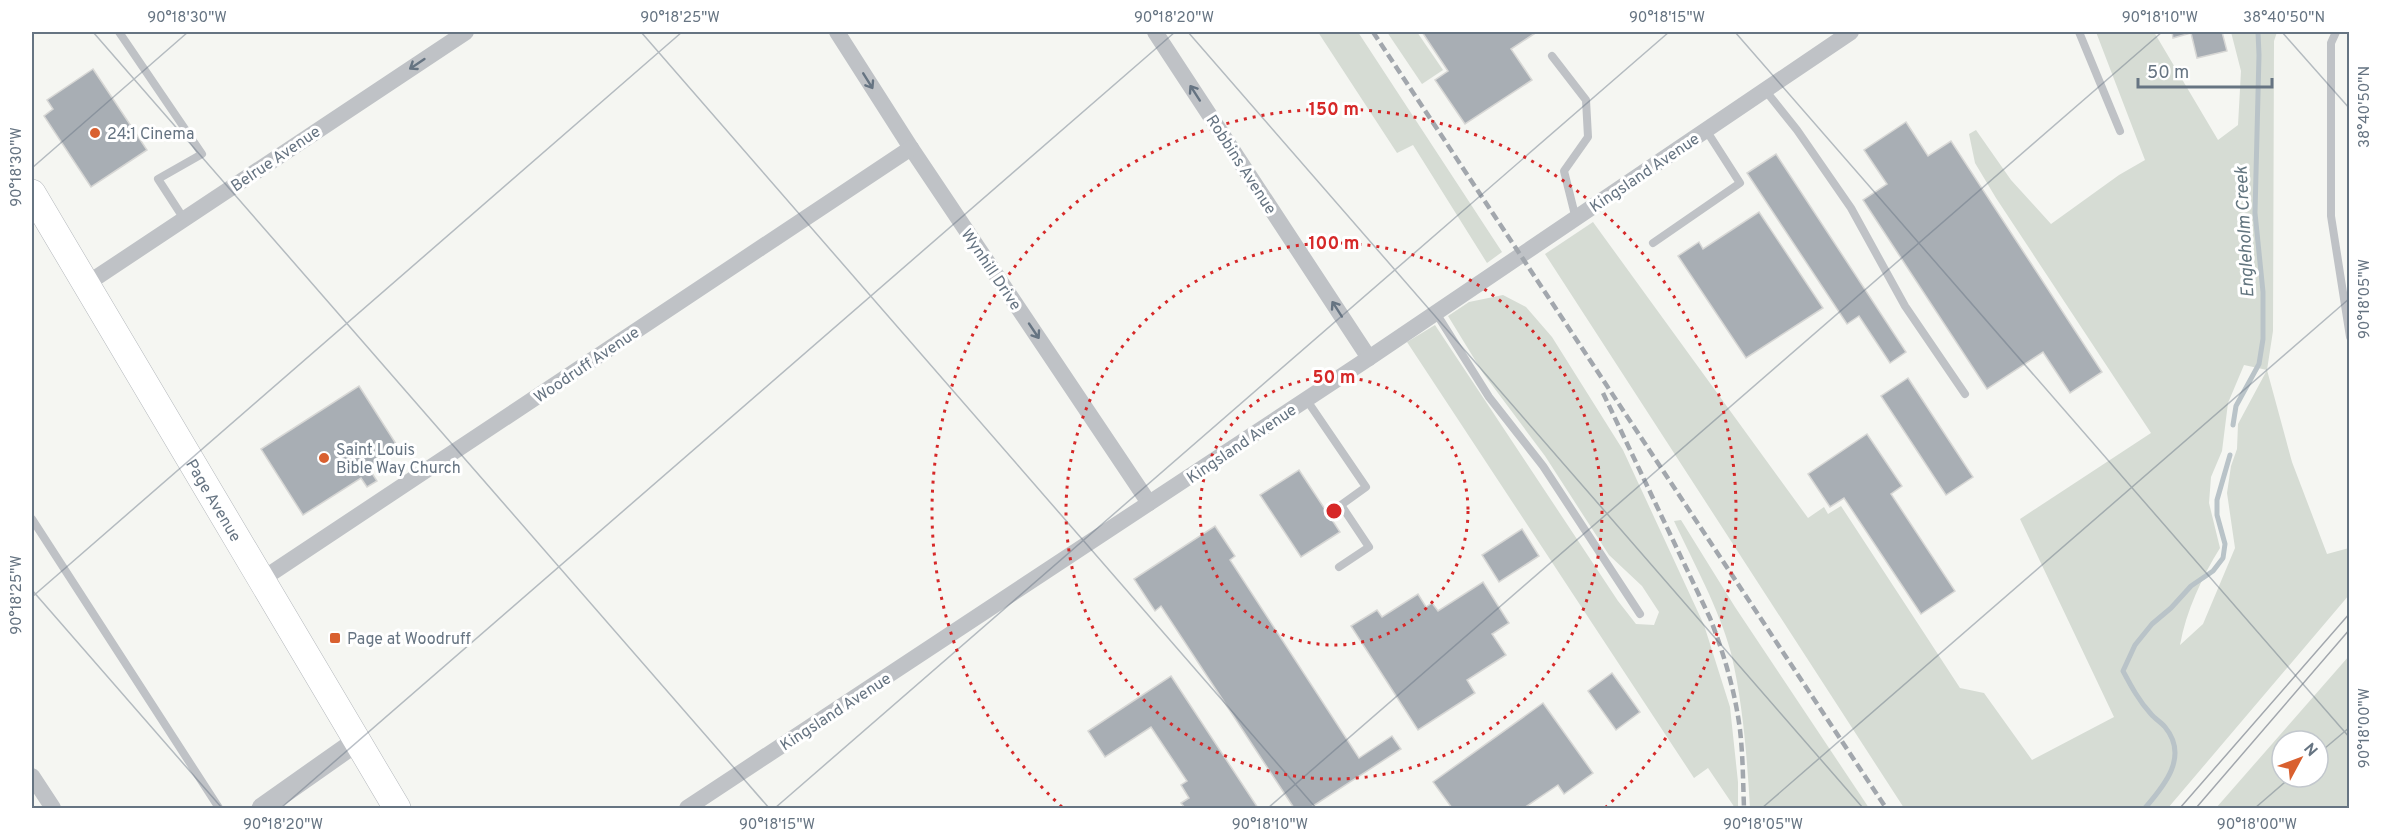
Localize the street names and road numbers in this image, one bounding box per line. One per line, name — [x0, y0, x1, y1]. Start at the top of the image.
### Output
street label: Robbins Avenue — [1201, 112, 1280, 218]
street label: Belrue Avenue — [228, 122, 325, 197]
street label: Kingsland Avenue — [1586, 130, 1704, 218]
street label: Wynhill Drive — [956, 226, 1025, 315]
street label: Woodruff Avenue — [531, 323, 644, 408]
street label: Kingsland Avenue — [1183, 401, 1301, 489]
street label: Page Avenue — [180, 456, 245, 546]
street label: Kingsland Avenue — [777, 669, 895, 756]

